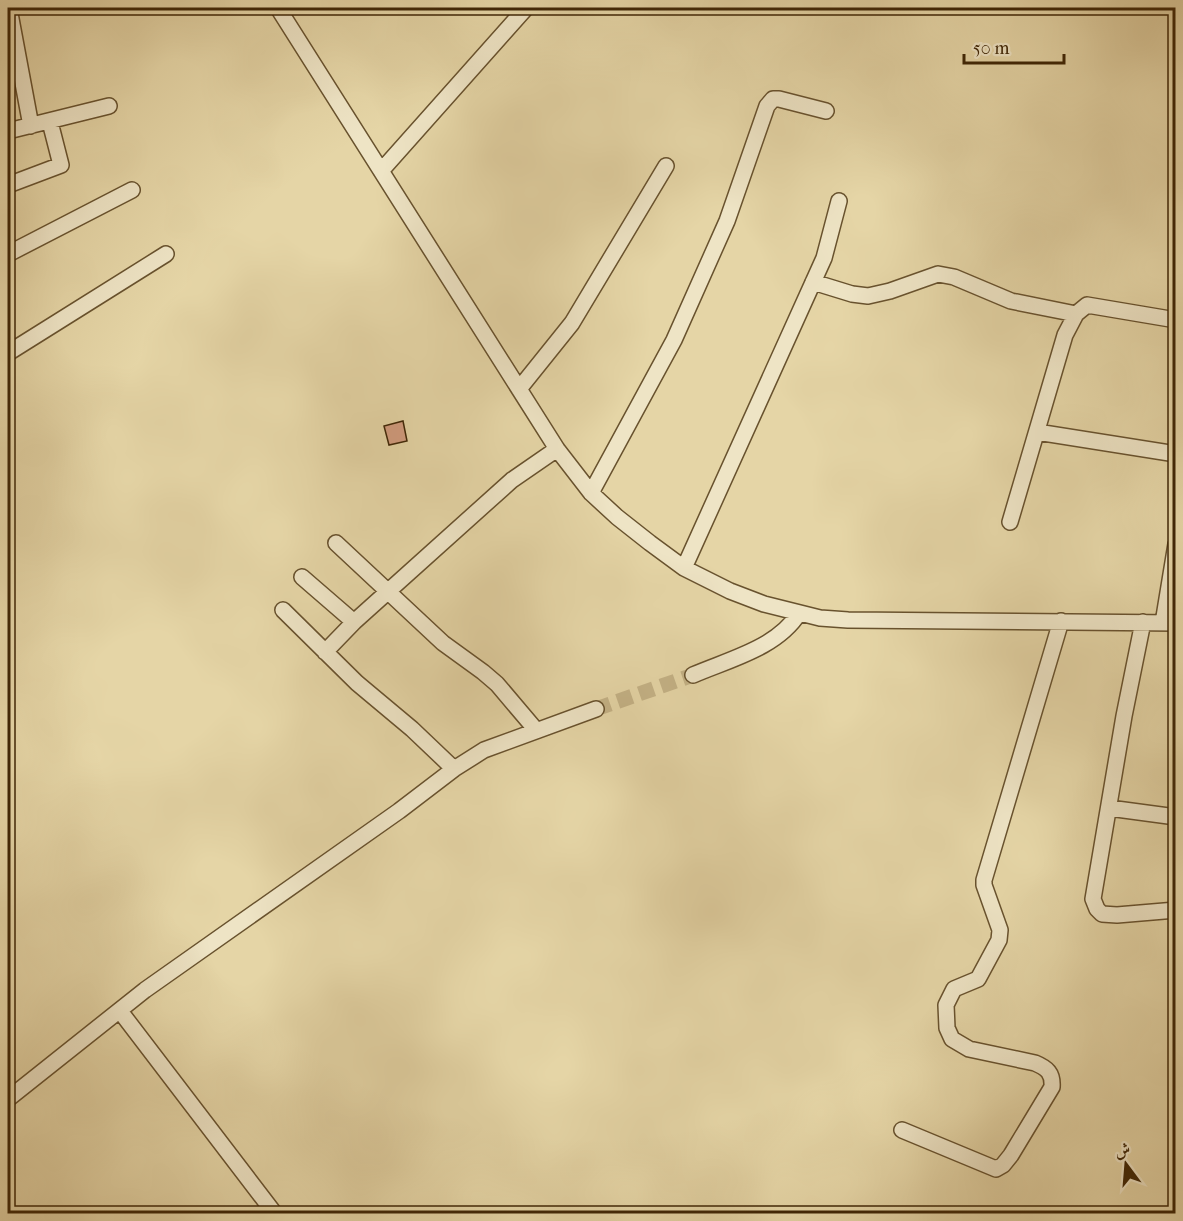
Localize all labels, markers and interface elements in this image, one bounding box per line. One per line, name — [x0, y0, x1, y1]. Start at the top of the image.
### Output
scale bar — [964, 27, 1064, 65]
text: 50 m — [973, 38, 1010, 59]
north arrow — [1096, 1134, 1156, 1194]
text: ش — [1112, 1139, 1132, 1161]

